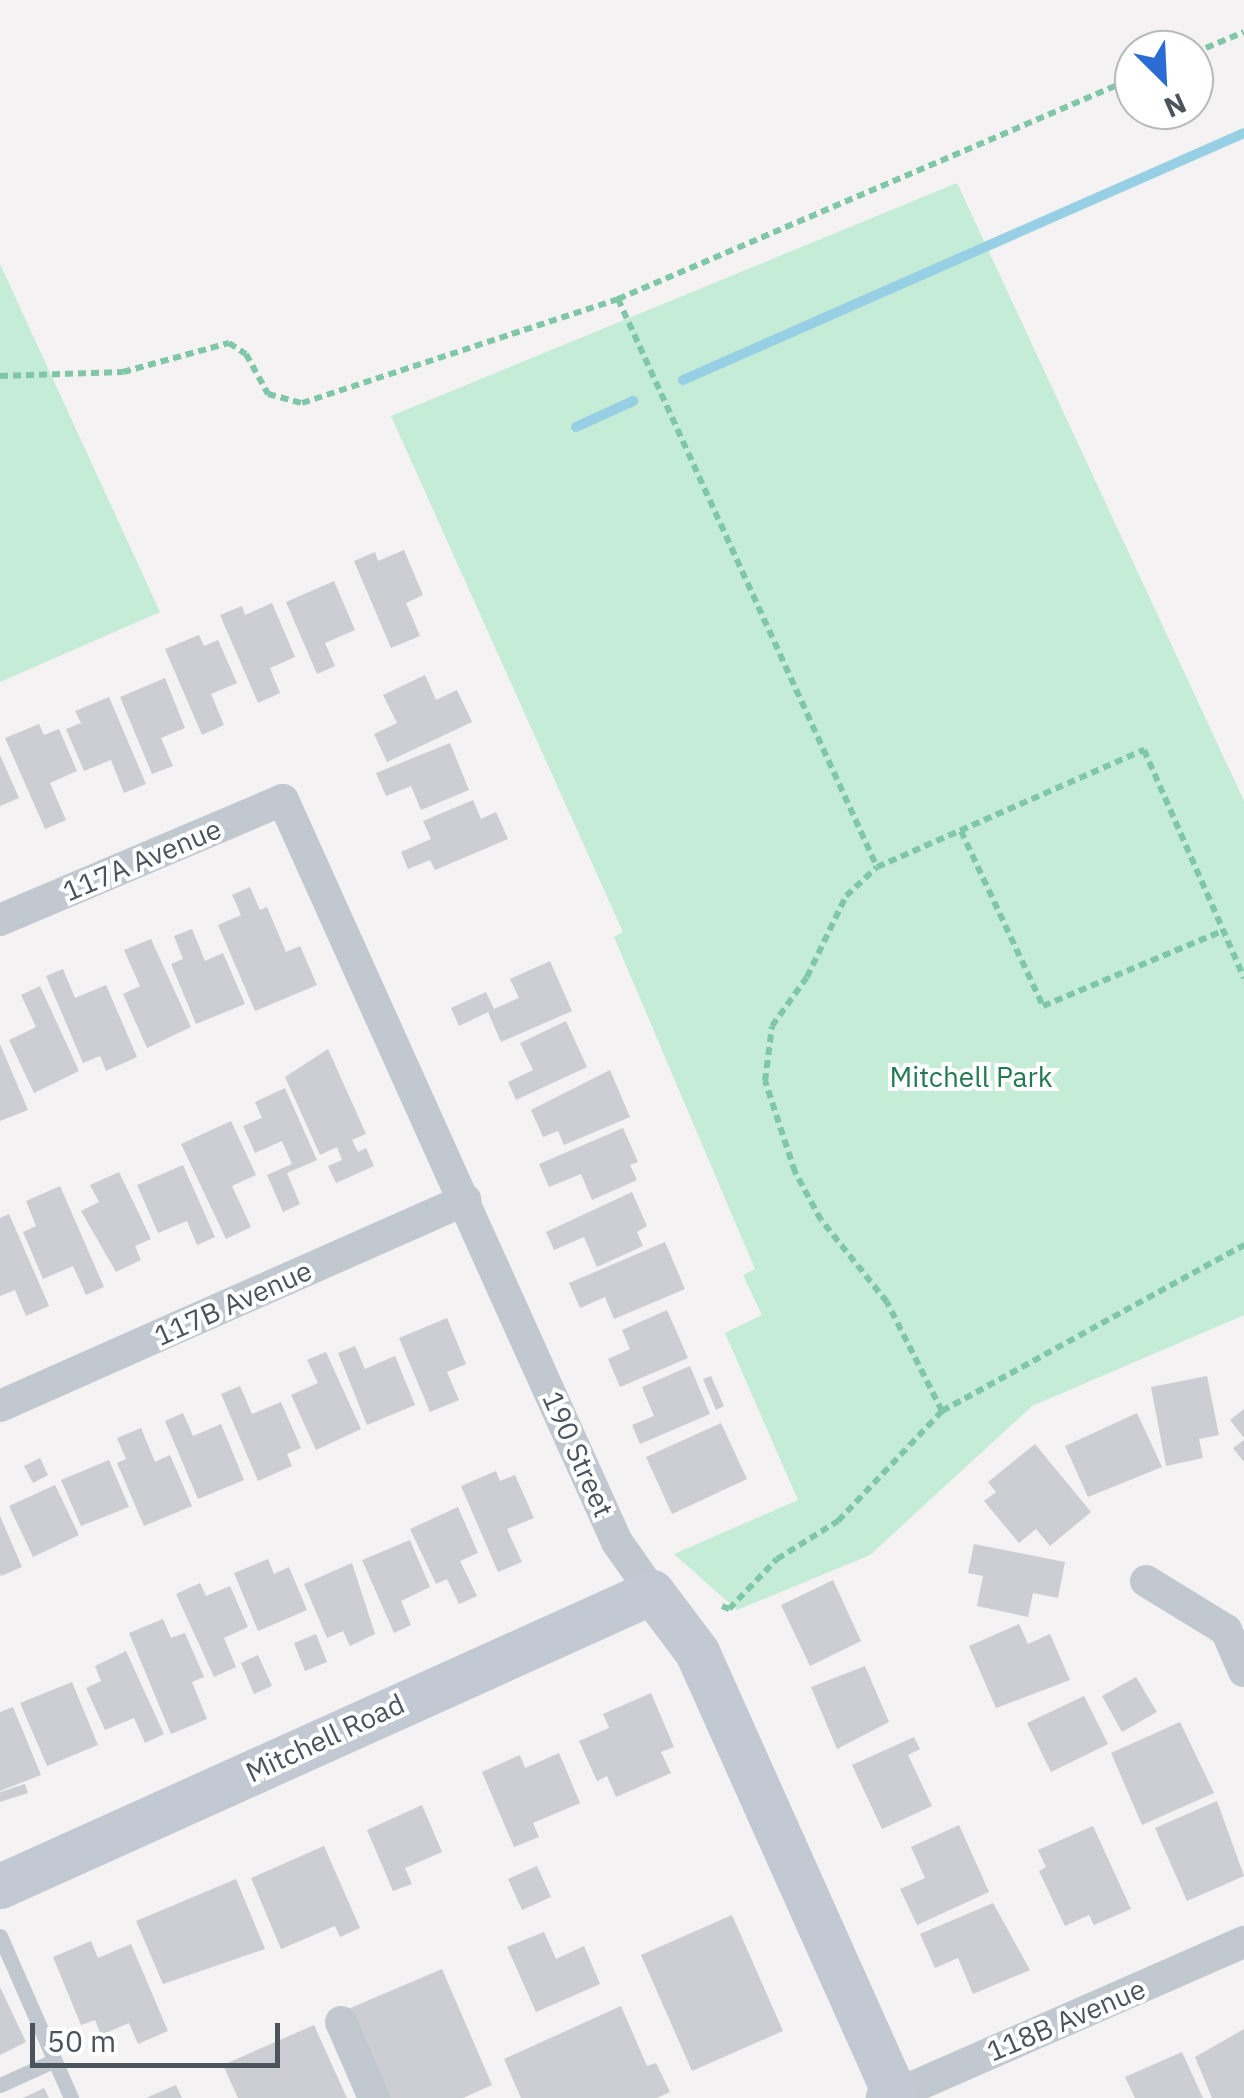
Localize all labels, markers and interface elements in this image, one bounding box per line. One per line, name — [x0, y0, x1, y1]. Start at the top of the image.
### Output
north arrow — [1114, 30, 1214, 130]
text: N — [1159, 85, 1192, 127]
street label: 117A Avenue — [58, 812, 226, 908]
park label: Mitchell Park — [889, 1060, 1053, 1094]
street label: 117B Avenue — [149, 1253, 317, 1353]
street label: 190 Street — [535, 1386, 621, 1522]
street label: Mitchell Road — [240, 1687, 410, 1789]
street label: 118B Avenue — [982, 1972, 1150, 2068]
scale bar — [35, 2003, 285, 2065]
text: 50 m — [47, 2021, 116, 2060]

